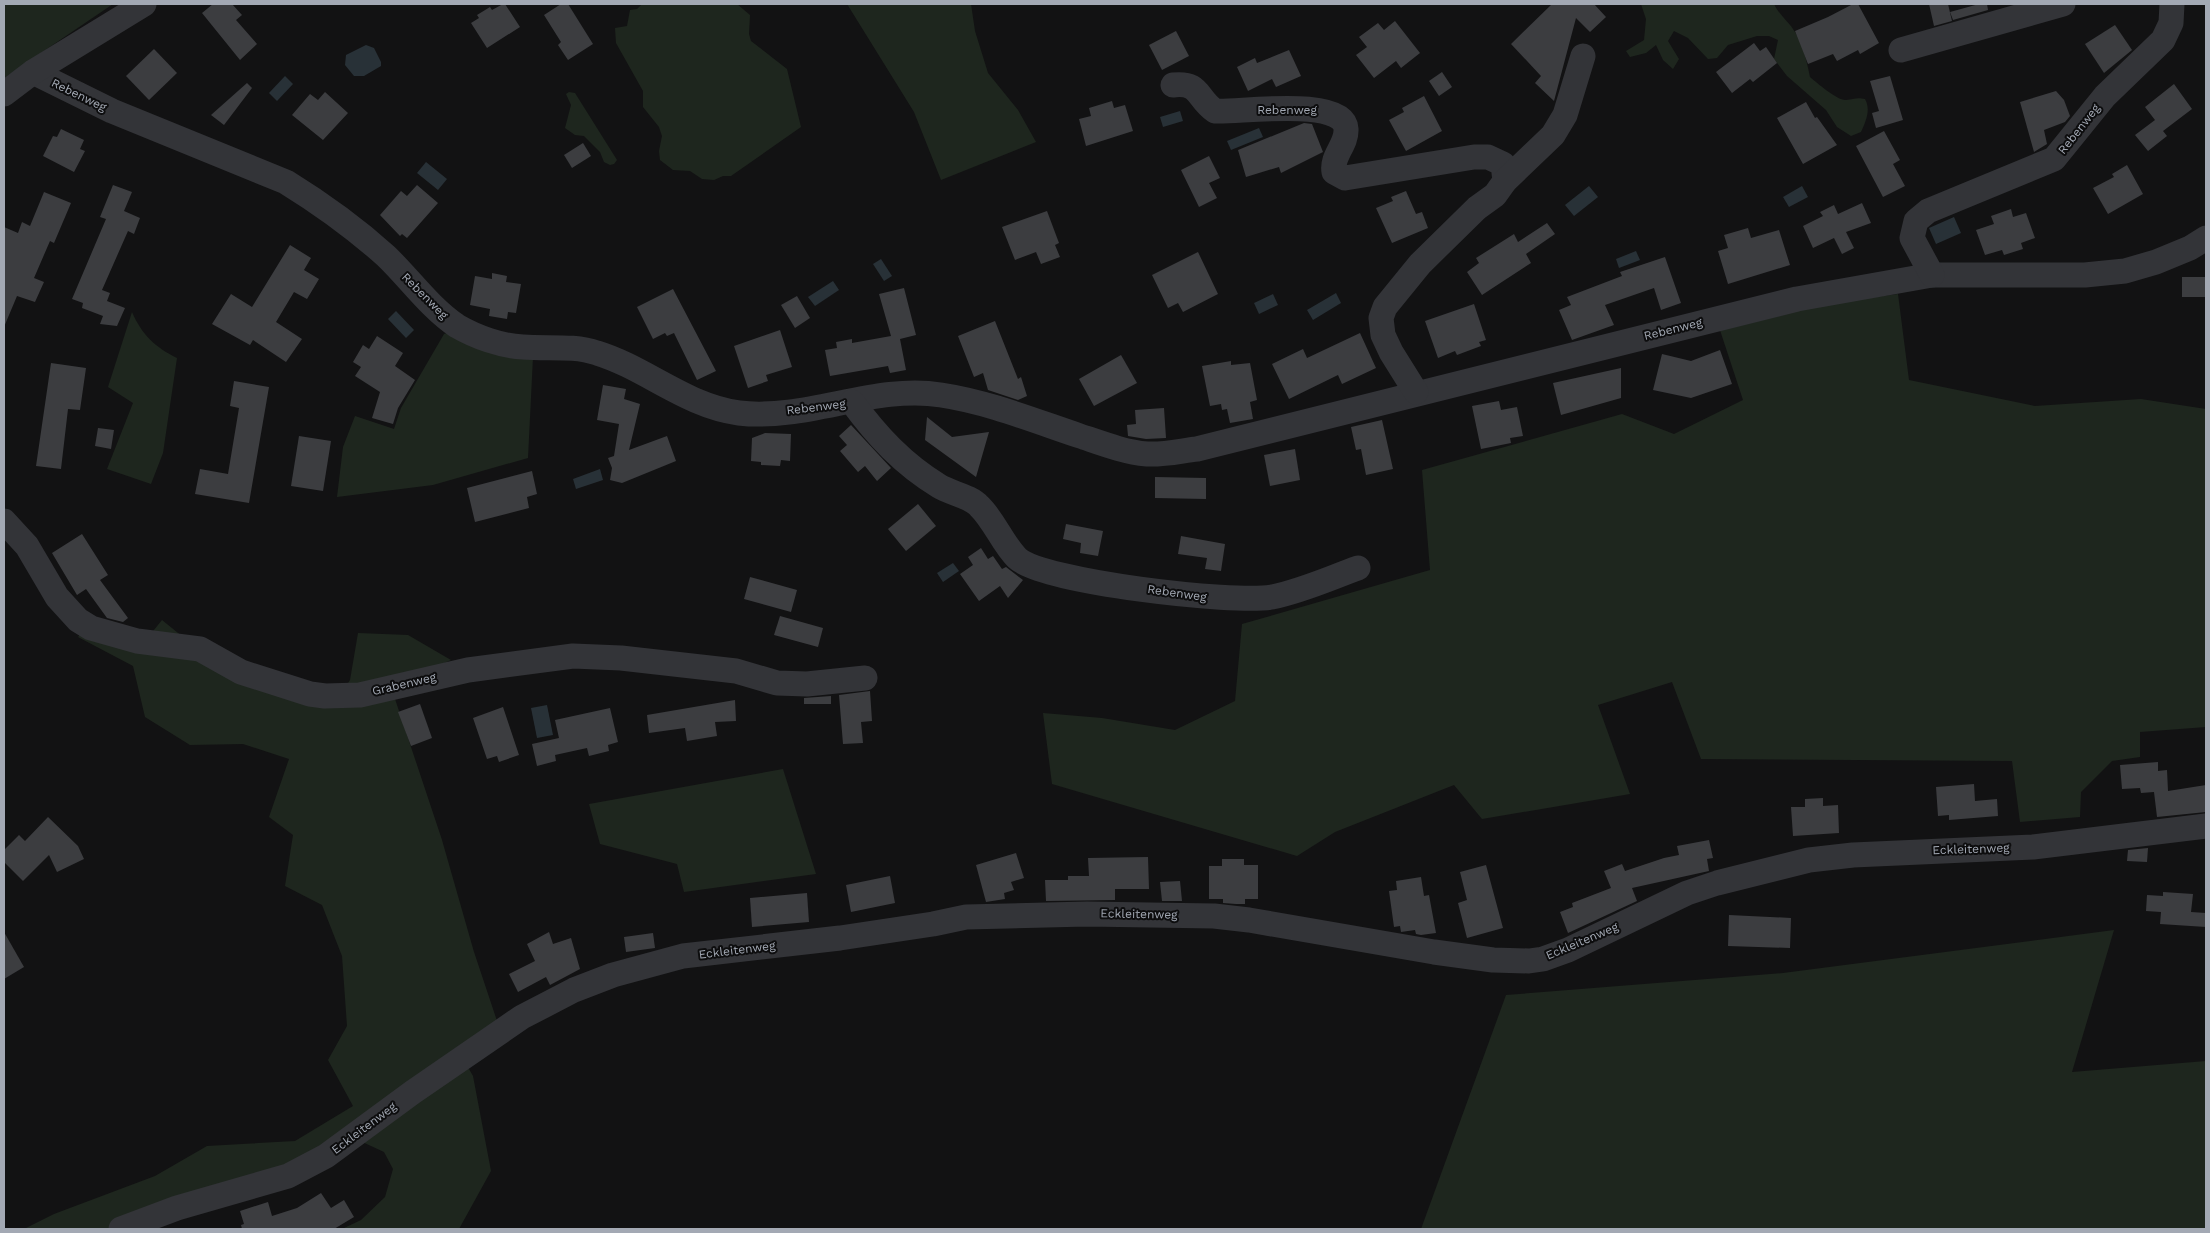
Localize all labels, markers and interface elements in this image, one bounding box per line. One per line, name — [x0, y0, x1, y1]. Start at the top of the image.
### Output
street label: Rebenweg — [49, 76, 109, 115]
street label: Rebenweg — [2055, 101, 2103, 157]
street label: Rebenweg — [1257, 103, 1317, 117]
street label: Rebenweg — [399, 270, 451, 322]
street label: Rebenweg — [1642, 315, 1704, 343]
street label: Rebenweg — [786, 396, 847, 418]
street label: Rebenweg — [1146, 582, 1208, 604]
street label: Grabenweg — [371, 670, 438, 698]
street label: Eckleitenweg — [1932, 841, 2010, 857]
street label: Eckleitenweg — [1100, 906, 1178, 922]
street label: Eckleitenweg — [1544, 919, 1621, 963]
street label: Eckleitenweg — [698, 938, 777, 962]
street label: Eckleitenweg — [329, 1099, 400, 1157]

